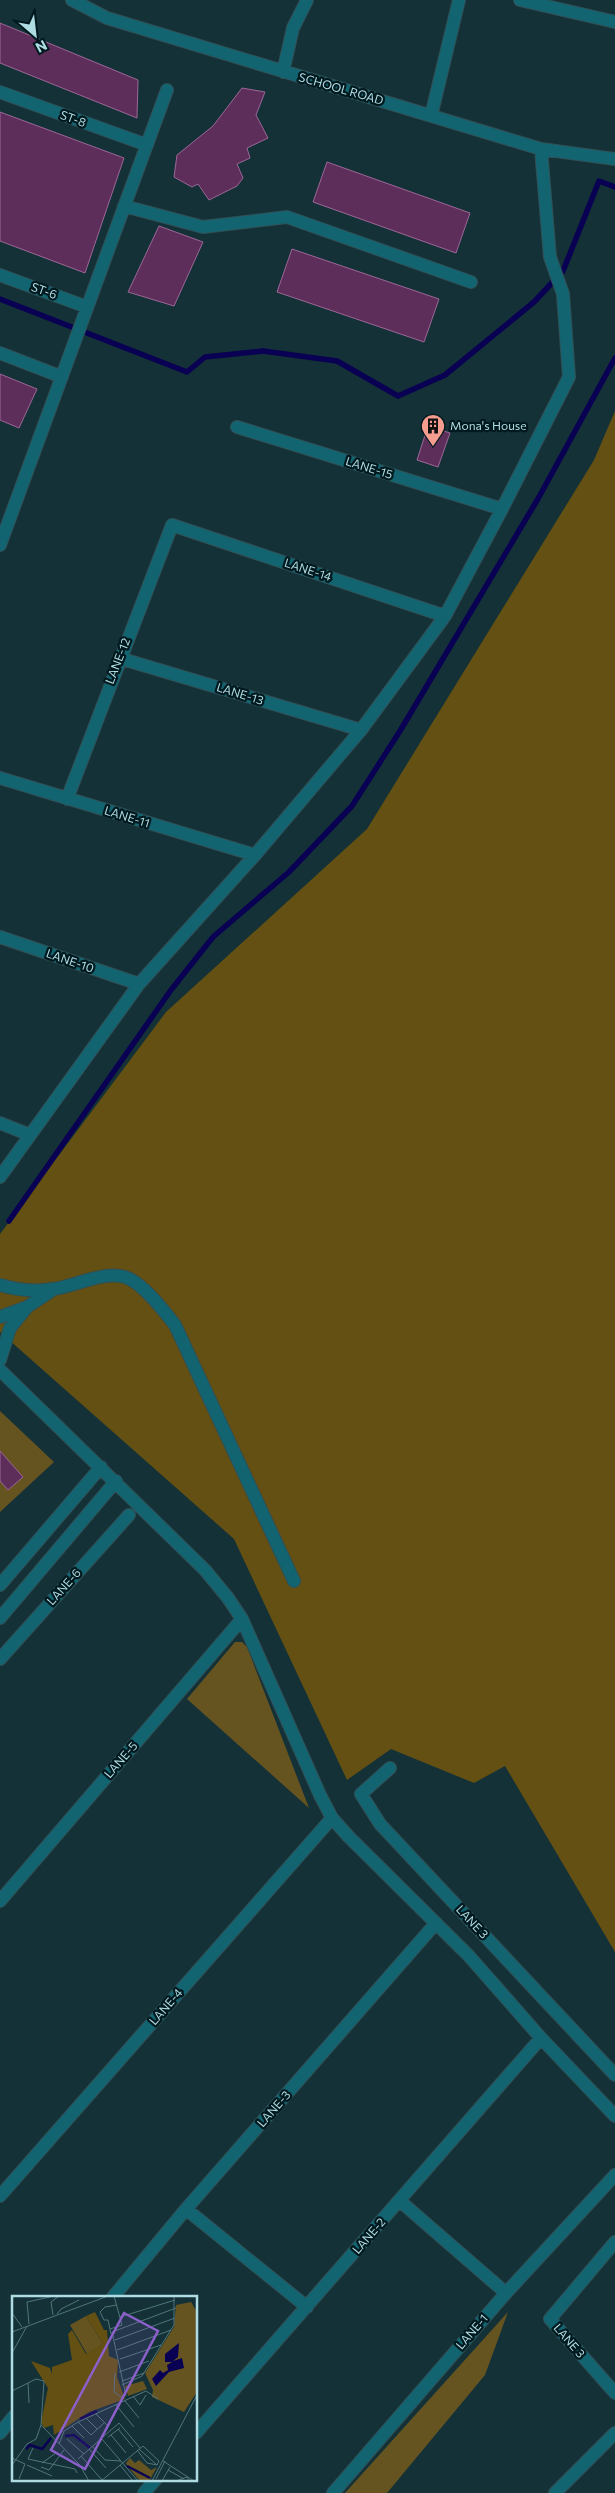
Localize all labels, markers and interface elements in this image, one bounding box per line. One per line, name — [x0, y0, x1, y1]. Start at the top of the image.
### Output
north arrow — [10, 10, 60, 60]
text: N — [33, 37, 50, 57]
street label: SCHOOL ROAD — [297, 69, 385, 107]
street label: ST-8 — [59, 107, 88, 129]
street label: ST-6 — [30, 279, 59, 301]
building icon: Mona's House — [420, 413, 446, 447]
place label: Mona's House — [450, 418, 527, 432]
street label: LANE-15 — [344, 453, 395, 481]
street label: LANE-14 — [283, 555, 334, 583]
street label: LANE-12 — [102, 635, 132, 686]
street label: LANE-13 — [215, 679, 266, 707]
street label: LANE-11 — [103, 803, 152, 830]
street label: LANE-10 — [45, 945, 96, 975]
street label: LANE-6 — [43, 1565, 83, 1607]
street label: LANE-5 — [101, 1738, 140, 1780]
street label: LANE 3 — [454, 1902, 492, 1941]
street label: LANE-4 — [146, 1985, 185, 2027]
street label: LANE-3 — [254, 2087, 293, 2129]
street label: LANE-2 — [349, 2214, 388, 2256]
inset map — [12, 2296, 198, 2480]
street label: LANE-1 — [452, 2311, 490, 2352]
street label: LANE 3 — [551, 2320, 588, 2360]

